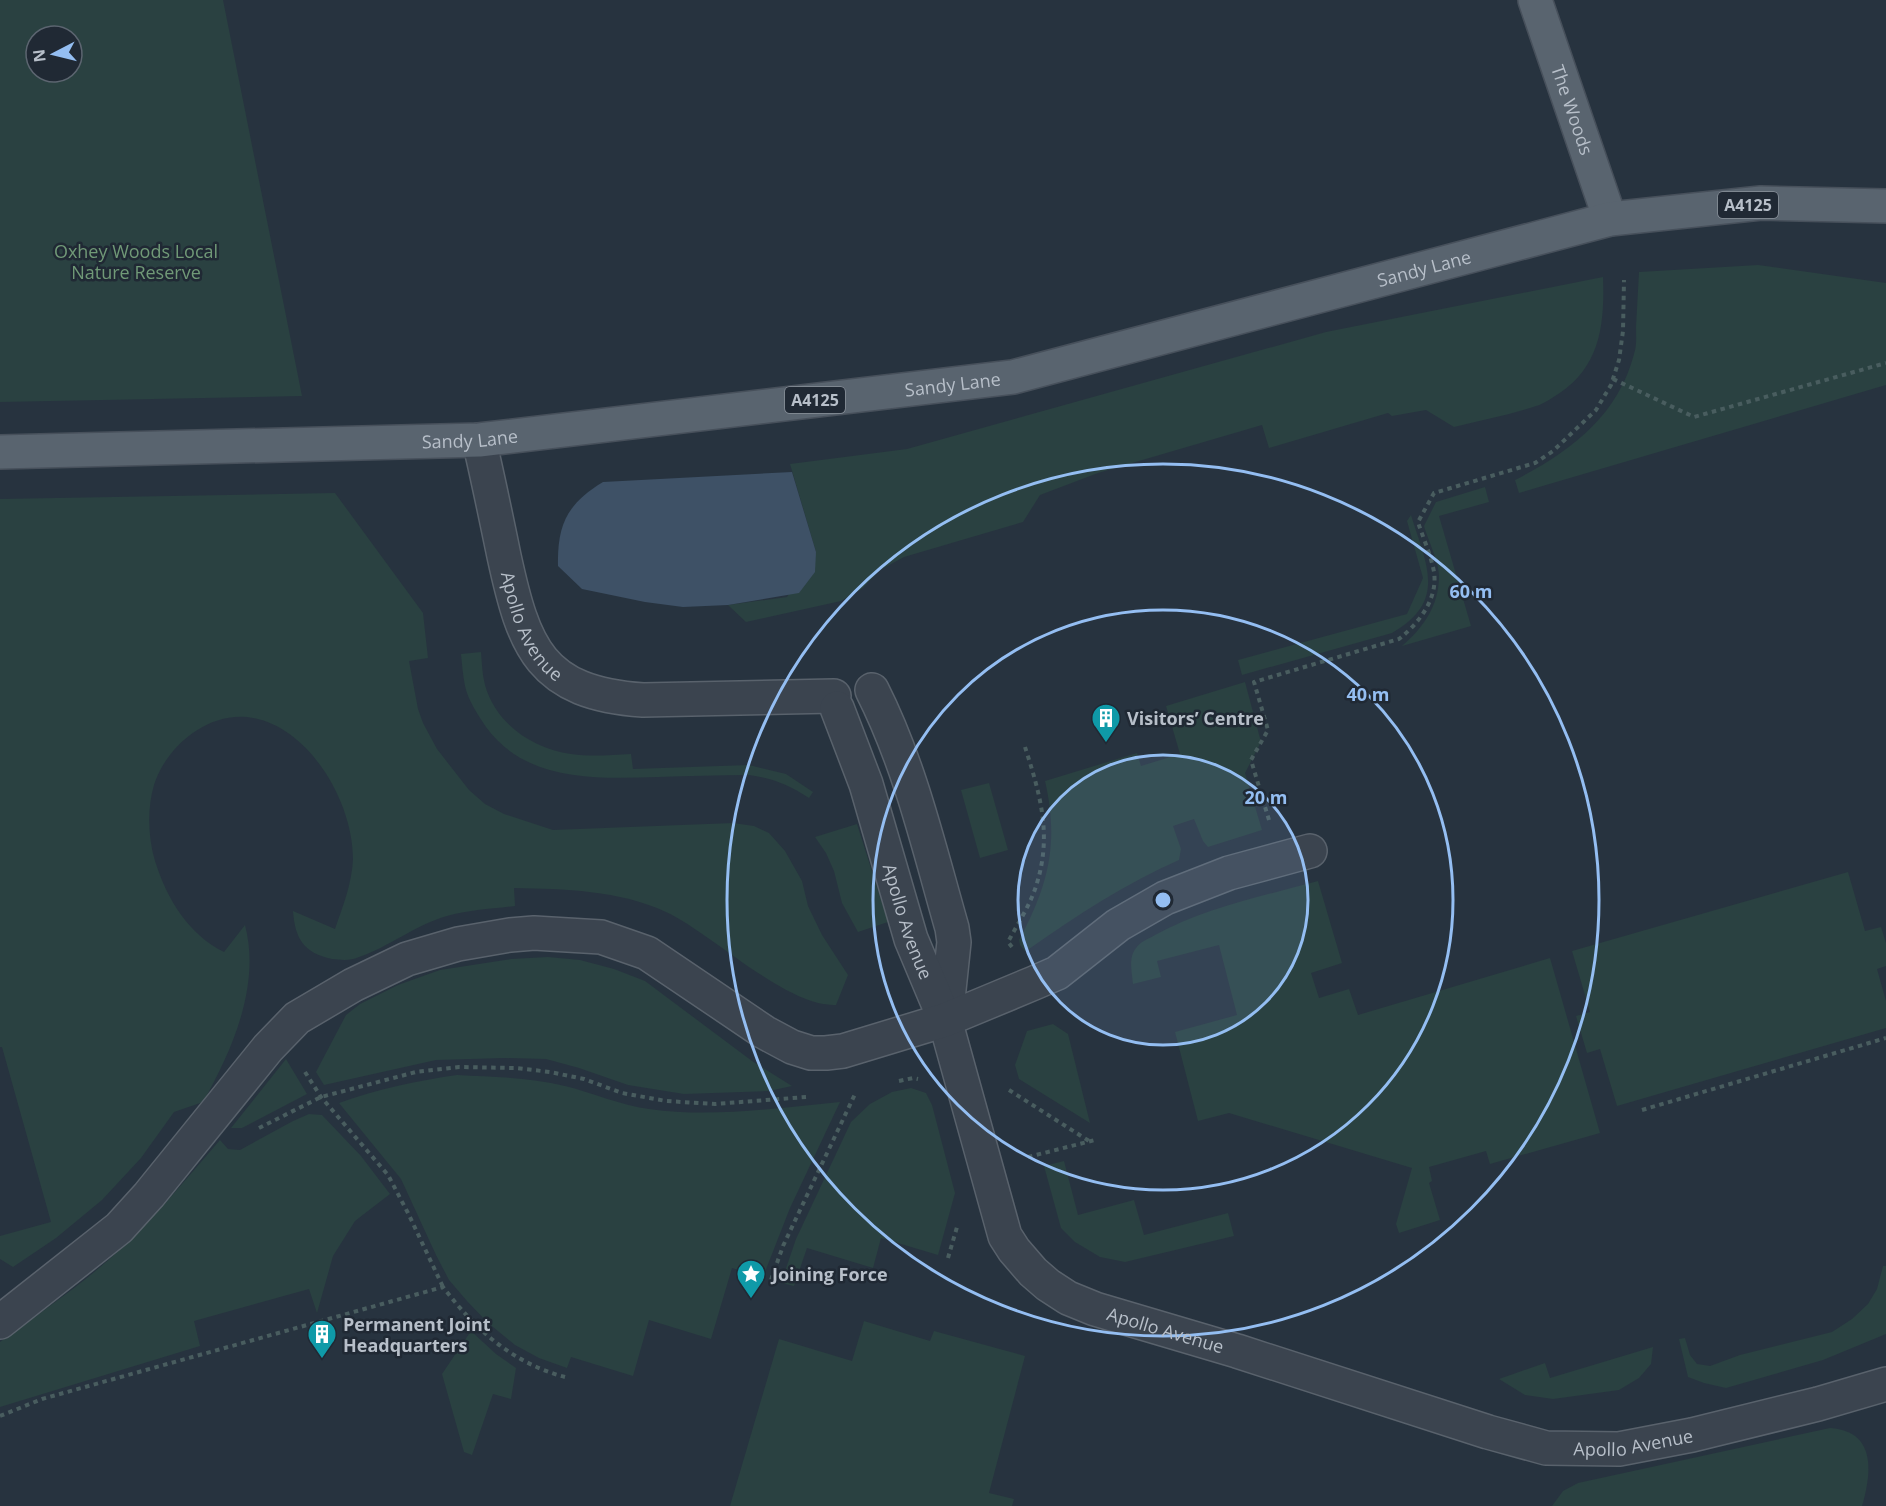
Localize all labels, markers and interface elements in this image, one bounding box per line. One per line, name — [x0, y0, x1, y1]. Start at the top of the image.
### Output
north arrow — [24, 24, 84, 84]
text: N — [27, 48, 51, 64]
street label: The Woods — [1546, 62, 1599, 158]
road number: A4125 — [1718, 192, 1778, 218]
park label: Oxhey Woods Local Nature Reserve — [54, 239, 218, 284]
street label: Sandy Lane — [1374, 244, 1474, 292]
street label: Sandy Lane — [903, 367, 1002, 402]
road number: A4125 — [785, 387, 845, 413]
street label: Sandy Lane — [421, 424, 519, 453]
street label: Apollo Avenue — [496, 569, 568, 686]
text: 60 m — [1450, 579, 1492, 603]
text: 40 m — [1347, 682, 1389, 706]
building icon: Visitors’ Centre — [1090, 702, 1122, 744]
place label: Visitors’ Centre — [1127, 706, 1264, 730]
text: 20 m — [1245, 785, 1287, 809]
street label: Apollo Avenue — [878, 861, 939, 983]
centre of rings — [1153, 890, 1173, 910]
place icon: Joining Force — [735, 1258, 767, 1300]
place label: Joining Force — [770, 1262, 888, 1286]
street label: Apollo Avenue — [1104, 1301, 1227, 1358]
place label: Permanent Joint Headquarters — [343, 1312, 491, 1357]
building icon: Permanent Joint Headquarters — [306, 1318, 338, 1360]
street label: Apollo Avenue — [1573, 1423, 1695, 1461]

